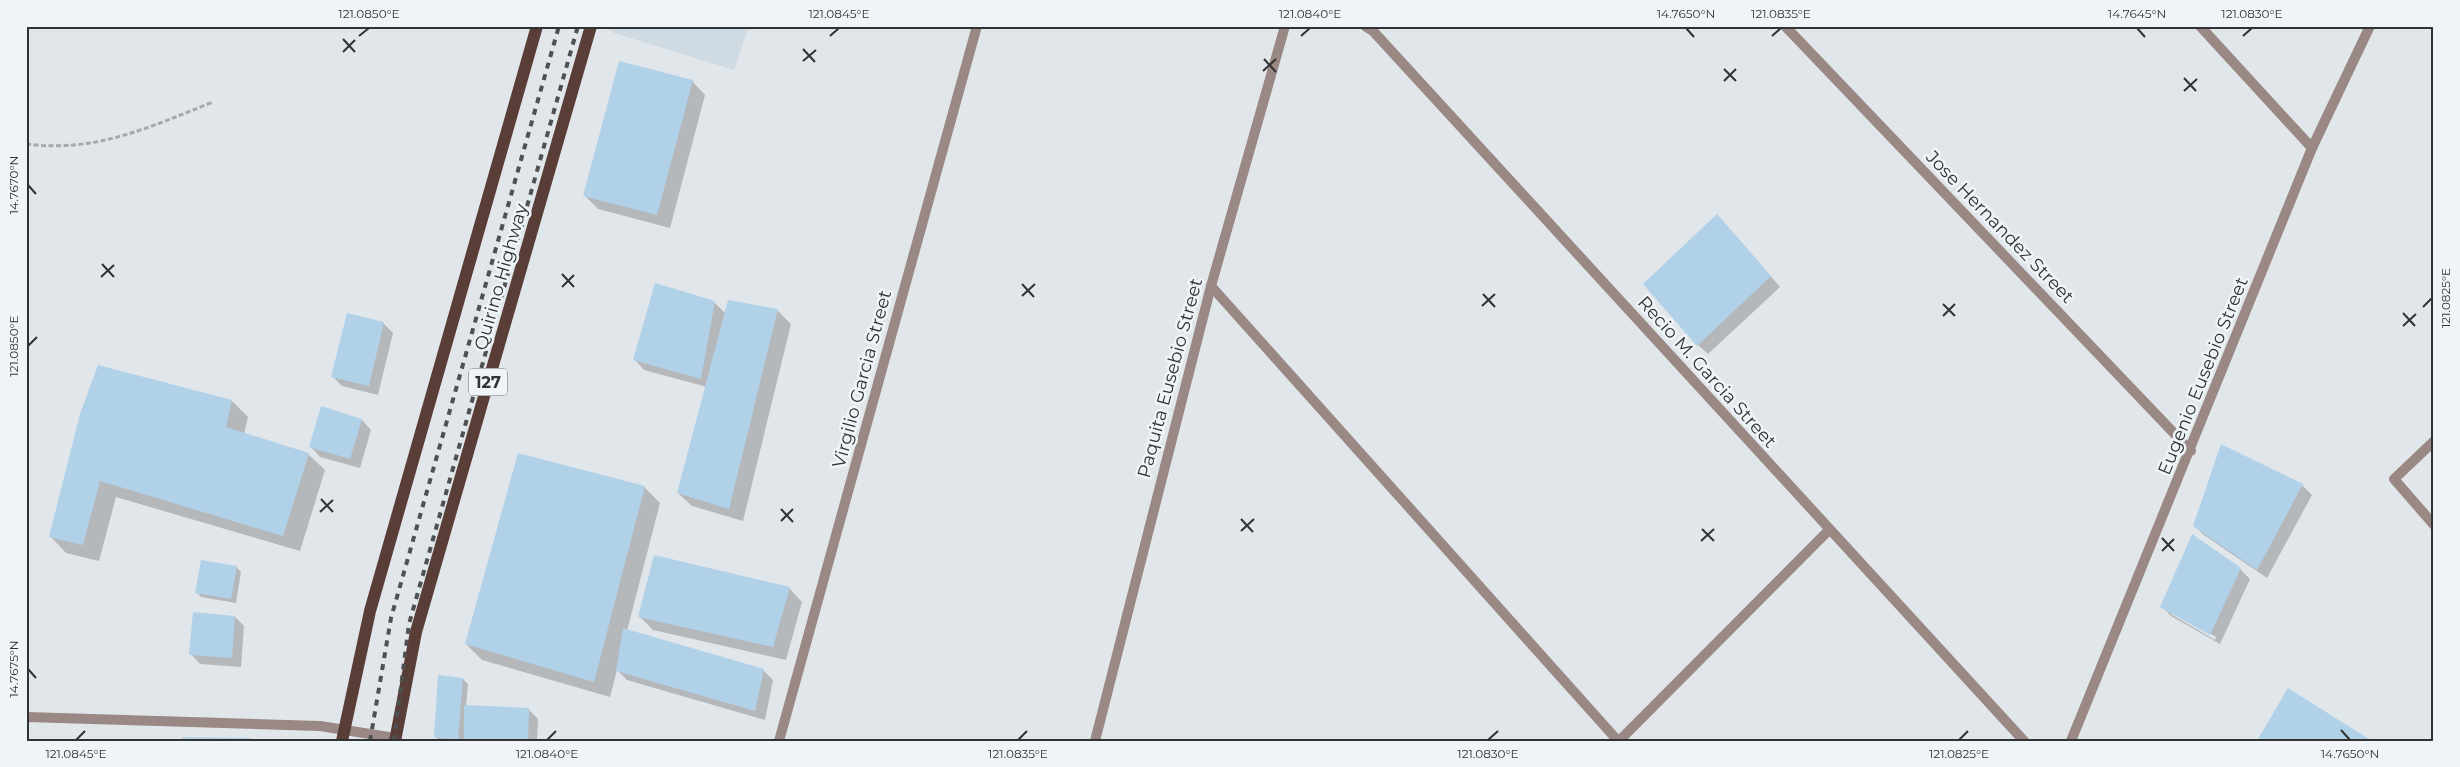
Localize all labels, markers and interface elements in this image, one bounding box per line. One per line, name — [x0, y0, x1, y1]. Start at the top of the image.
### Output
text: 121.0850°E — [338, 6, 400, 21]
text: 121.0845°E — [808, 6, 870, 21]
text: 121.0840°E — [1279, 6, 1341, 21]
text: 14.7650°N — [1657, 6, 1715, 21]
text: 121.0835°E — [1751, 6, 1811, 21]
text: 14.7645°N — [2108, 6, 2166, 21]
text: 121.0830°E — [2221, 6, 2283, 21]
street label: Jose Hernandez Street — [1921, 145, 2079, 308]
text: 14.7670°N — [6, 156, 21, 214]
street label: Quirino Highway — [470, 201, 533, 353]
text: 121.0825°E — [2438, 268, 2453, 328]
street label: Eugenio Eusebio Street — [2153, 274, 2253, 478]
street label: Paquita Eusebio Street — [1133, 276, 1207, 480]
street label: Virgilio Garcia Street — [828, 288, 896, 470]
street label: Recio M. Garcia Street — [1633, 292, 1781, 452]
text: 121.0850°E — [6, 315, 21, 377]
road number: 127 — [469, 368, 507, 396]
text: 14.7675°N — [6, 640, 21, 698]
text: 121.0845°E — [45, 746, 107, 761]
text: 121.0840°E — [516, 746, 578, 761]
text: 121.0835°E — [988, 746, 1048, 761]
text: 121.0830°E — [1457, 746, 1519, 761]
text: 121.0825°E — [1929, 746, 1989, 761]
text: 14.7650°N — [2321, 746, 2379, 761]

